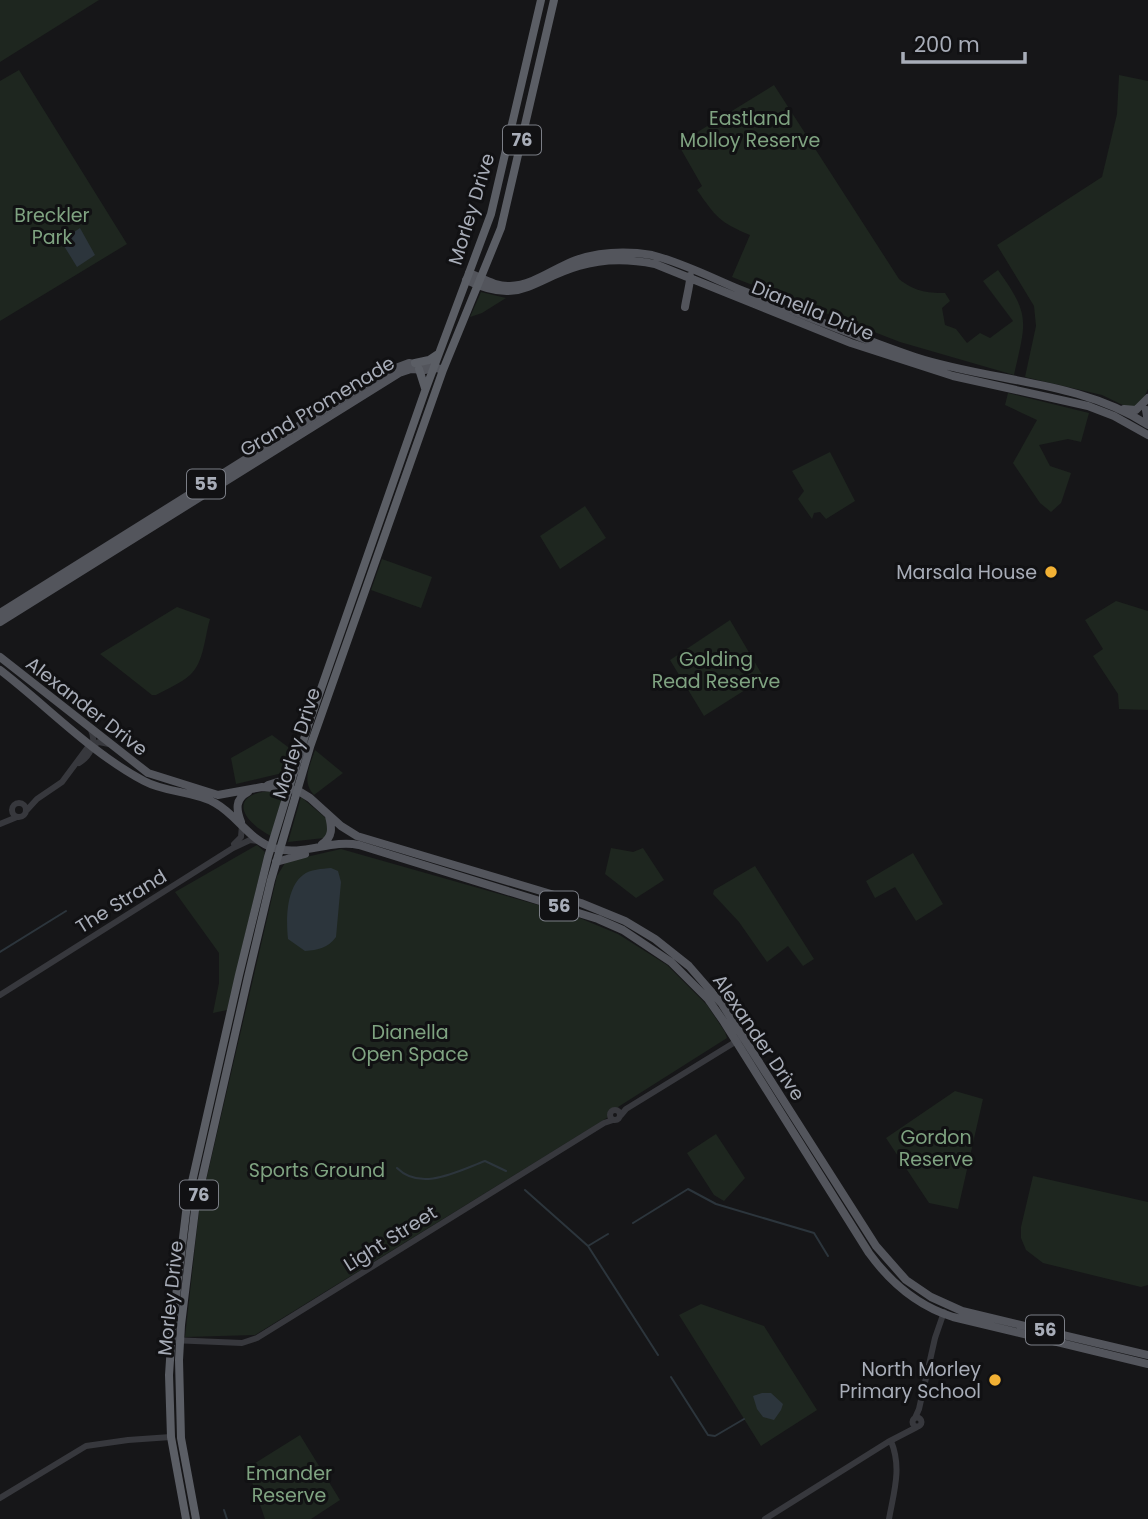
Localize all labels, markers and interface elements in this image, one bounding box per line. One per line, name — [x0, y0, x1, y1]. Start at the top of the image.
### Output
scale bar — [903, 21, 1026, 65]
text: 200 m — [914, 30, 980, 59]
park label: Eastland Molloy Reserve — [680, 105, 820, 154]
road number: 76 — [503, 125, 541, 154]
street label: Morley Drive — [442, 150, 501, 268]
park label: Breckler Park — [14, 202, 90, 251]
street label: Dianella Drive — [748, 274, 878, 347]
street label: Grand Promenade — [235, 350, 400, 463]
road number: 55 — [187, 470, 225, 498]
place label: Marsala House — [896, 559, 1037, 586]
marker: Marsala House — [1043, 564, 1059, 580]
park label: Golding Read Reserve — [652, 646, 780, 695]
street label: Alexander Drive — [20, 650, 153, 763]
street label: Morley Drive — [266, 684, 327, 802]
street label: The Strand — [71, 863, 172, 940]
road number: 56 — [540, 891, 578, 920]
street label: Alexander Drive — [706, 968, 811, 1106]
park label: Dianella Open Space — [352, 1019, 468, 1068]
park label: Gordon Reserve — [899, 1124, 973, 1173]
park label: Sports Ground — [249, 1157, 385, 1184]
road number: 76 — [180, 1180, 218, 1210]
street label: Light Street — [338, 1199, 442, 1278]
street label: Morley Drive — [151, 1239, 190, 1357]
road number: 56 — [1026, 1316, 1064, 1344]
place label: North Morley Primary School — [839, 1356, 981, 1405]
marker: North Morley Primary School — [987, 1372, 1003, 1388]
park label: Emander Reserve — [246, 1460, 332, 1509]

